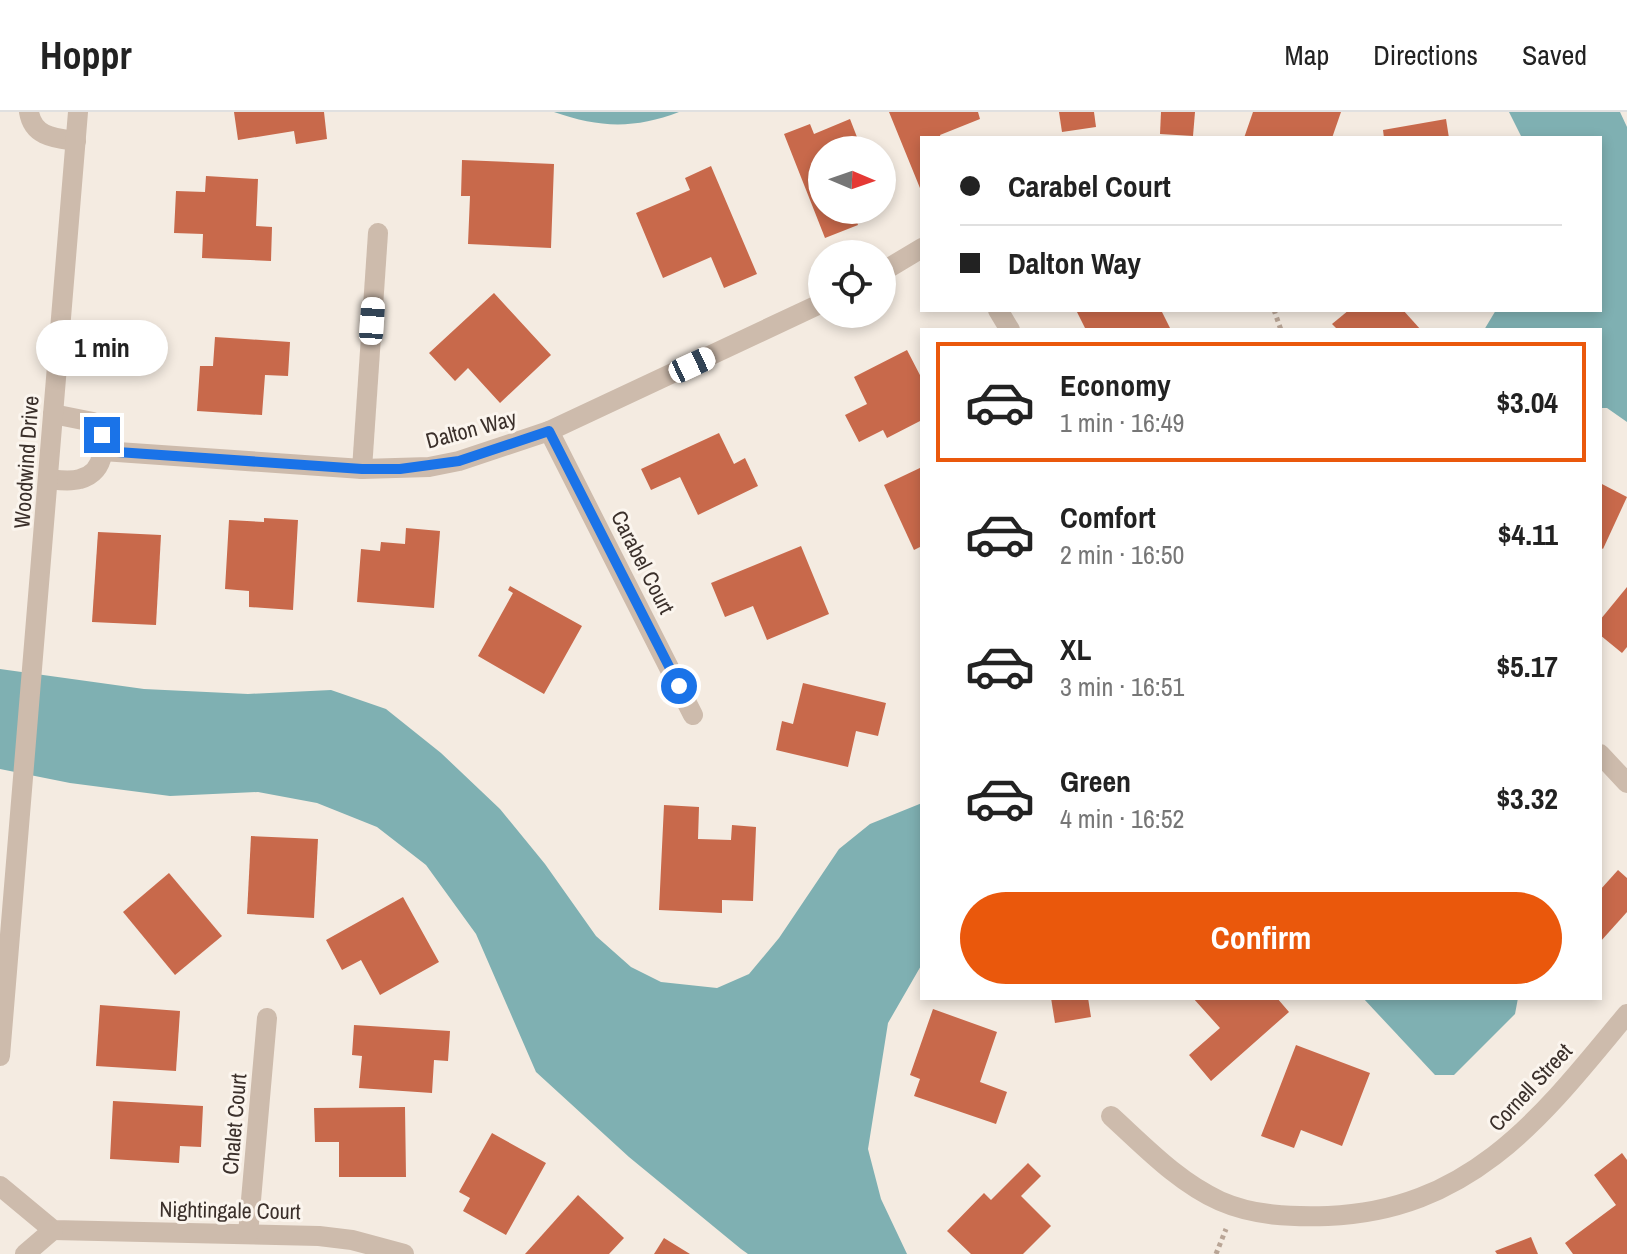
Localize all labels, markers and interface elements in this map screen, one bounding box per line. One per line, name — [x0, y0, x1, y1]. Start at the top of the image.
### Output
text: Hoppr — [40, 30, 132, 81]
text: Map — [1285, 36, 1329, 74]
text: Directions — [1373, 36, 1478, 74]
text: Saved — [1522, 36, 1587, 74]
north arrow — [808, 136, 896, 224]
map controls — [808, 136, 896, 328]
text: Carabel Court — [1008, 166, 1171, 206]
button: locate — [808, 240, 896, 328]
text: Dalton Way — [1008, 243, 1141, 283]
car — [358, 296, 386, 346]
callout: 1 min — [36, 319, 168, 375]
text: 1 min — [74, 330, 130, 365]
car — [665, 344, 719, 386]
text: Economy — [1060, 365, 1171, 405]
icon: car — [964, 366, 1036, 438]
text: $3.04 — [1496, 382, 1558, 422]
street label: Woodwind Drive — [6, 395, 46, 529]
street label: Dalton Way — [422, 403, 520, 455]
text: 1 min · 16:49 — [1060, 405, 1184, 440]
route end — [84, 417, 120, 453]
text: Comfort — [1060, 497, 1156, 537]
icon: car — [964, 498, 1036, 570]
street label: Carabel Court — [604, 505, 682, 619]
text: $4.11 — [1498, 514, 1558, 554]
text: 2 min · 16:50 — [1060, 537, 1184, 572]
text: XL — [1060, 629, 1091, 669]
icon: car — [964, 630, 1036, 702]
text: $5.17 — [1496, 646, 1558, 686]
route start — [661, 668, 697, 704]
text: 3 min · 16:51 — [1060, 669, 1184, 704]
text: Green — [1060, 761, 1131, 801]
icon: car — [964, 762, 1036, 834]
text: $3.32 — [1496, 778, 1558, 818]
text: 4 min · 16:52 — [1060, 801, 1184, 836]
button: Confirm — [960, 892, 1562, 984]
street label: Cornell Street — [1481, 1036, 1579, 1138]
street label: Chalet Court — [215, 1072, 253, 1176]
street label: Nightingale Court — [159, 1194, 301, 1226]

